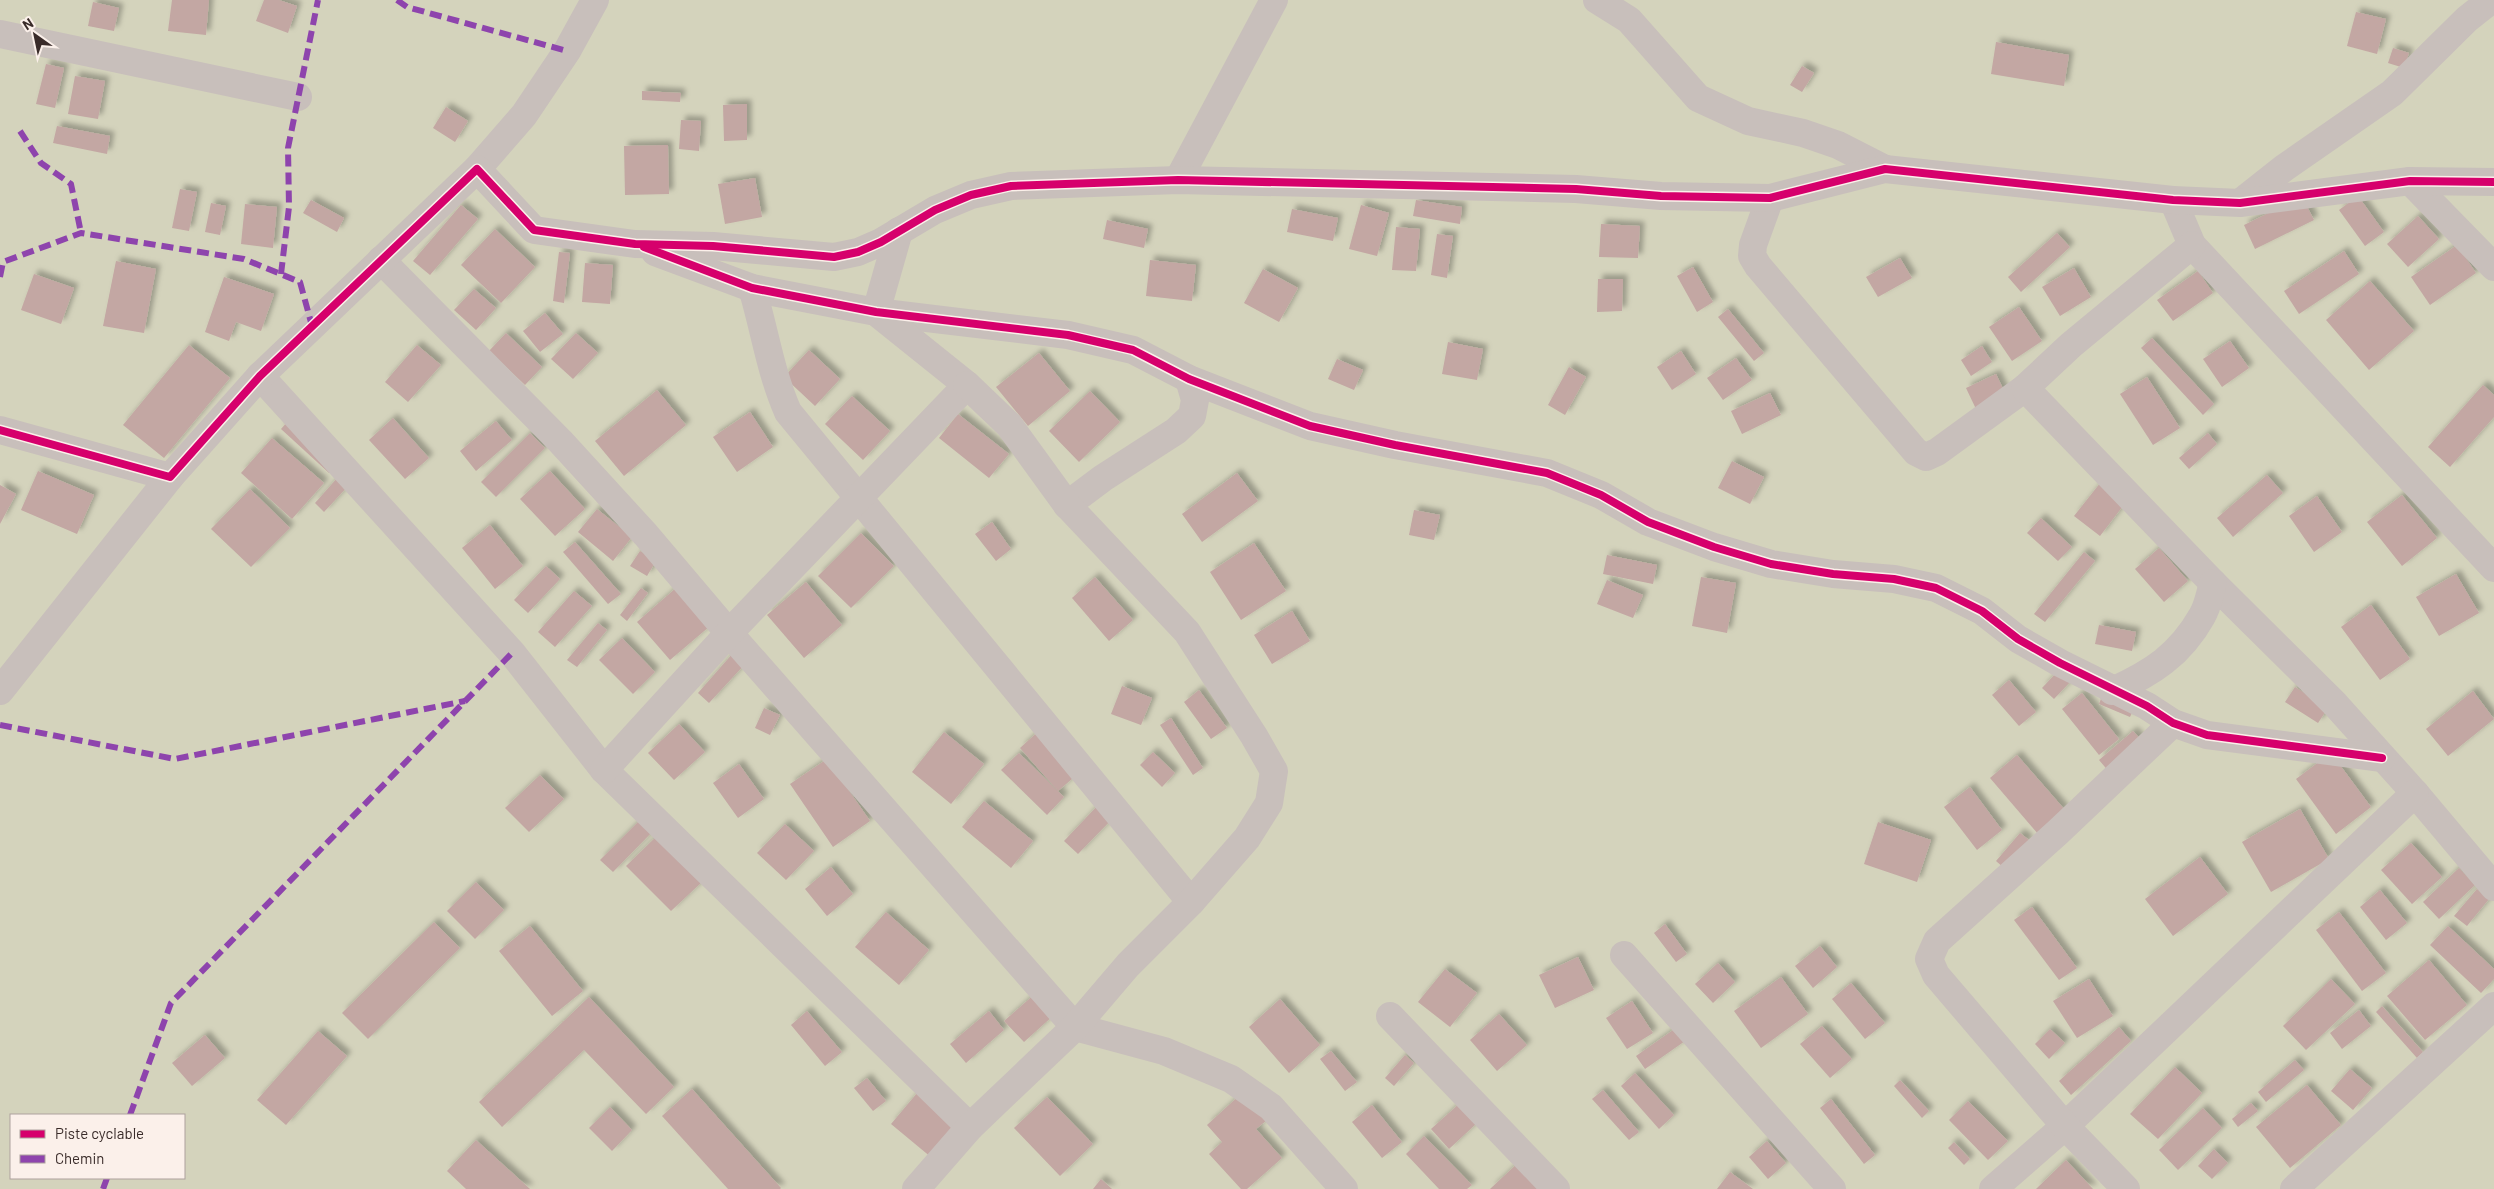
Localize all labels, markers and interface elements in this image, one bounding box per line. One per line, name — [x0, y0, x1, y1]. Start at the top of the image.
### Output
north arrow — [10, 10, 60, 60]
text: N — [19, 14, 36, 33]
legend — [10, 1114, 185, 1179]
text: Piste cyclable — [55, 1124, 144, 1142]
text: Chemin — [55, 1149, 104, 1167]

